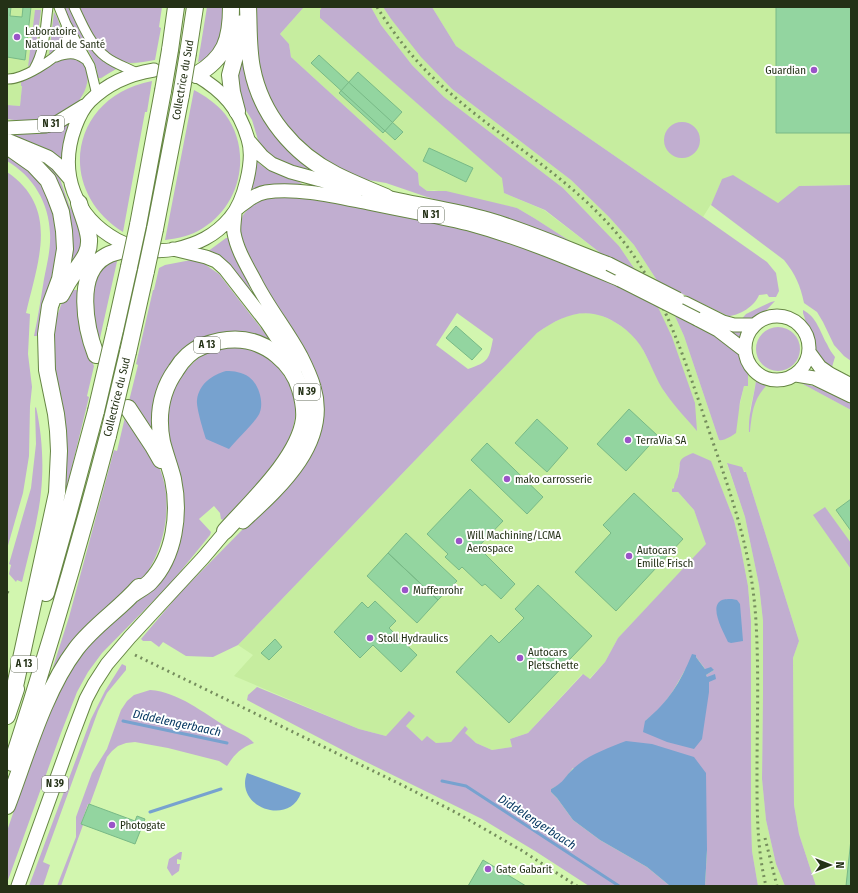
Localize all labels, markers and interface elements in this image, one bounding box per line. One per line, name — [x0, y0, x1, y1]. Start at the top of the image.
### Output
place label: Laboratoire National de Santé — [25, 25, 105, 51]
marker: Laboratoire National de Santé — [12, 32, 22, 42]
street label: Collectrice du Sud — [170, 39, 196, 121]
place label: Guardian — [765, 64, 806, 77]
marker: Guardian — [809, 65, 819, 75]
road number: N 31 — [38, 116, 64, 132]
road number: N 31 — [418, 207, 444, 223]
road number: A 13 — [194, 337, 220, 353]
street label: Collectrice du Sud — [101, 356, 133, 438]
road number: N 39 — [294, 384, 320, 400]
place label: TerraVia SA — [636, 434, 686, 447]
marker: TerraVia SA — [623, 435, 633, 445]
place label: mako carrosserie — [515, 473, 592, 486]
marker: mako carrosserie — [502, 474, 512, 484]
place label: Will Machining/LCMA Aerospace — [467, 529, 561, 555]
marker: Will Machining/LCMA Aerospace — [454, 536, 464, 546]
place label: Autocars Emille Frisch — [637, 544, 693, 570]
marker: Autocars Emille Frisch — [624, 551, 634, 561]
place label: Muffenrohr — [413, 584, 464, 597]
marker: Muffenrohr — [400, 585, 410, 595]
place label: Stoll Hydraulics — [378, 632, 449, 645]
marker: Stoll Hydraulics — [365, 633, 375, 643]
place label: Autocars Pletschette — [528, 646, 579, 672]
marker: Autocars Pletschette — [515, 653, 525, 663]
road number: A 13 — [11, 656, 37, 672]
water label: Diddelengerbaach — [132, 707, 222, 739]
road number: N 39 — [42, 776, 68, 792]
water label: Diddelengerbaach — [496, 792, 578, 852]
place label: Photogate — [120, 819, 166, 832]
marker: Photogate — [107, 820, 117, 830]
north arrow — [810, 845, 850, 885]
text: N — [833, 862, 846, 868]
place label: Gate Gabarit — [496, 863, 553, 876]
marker: Gate Gabarit — [483, 864, 493, 874]

